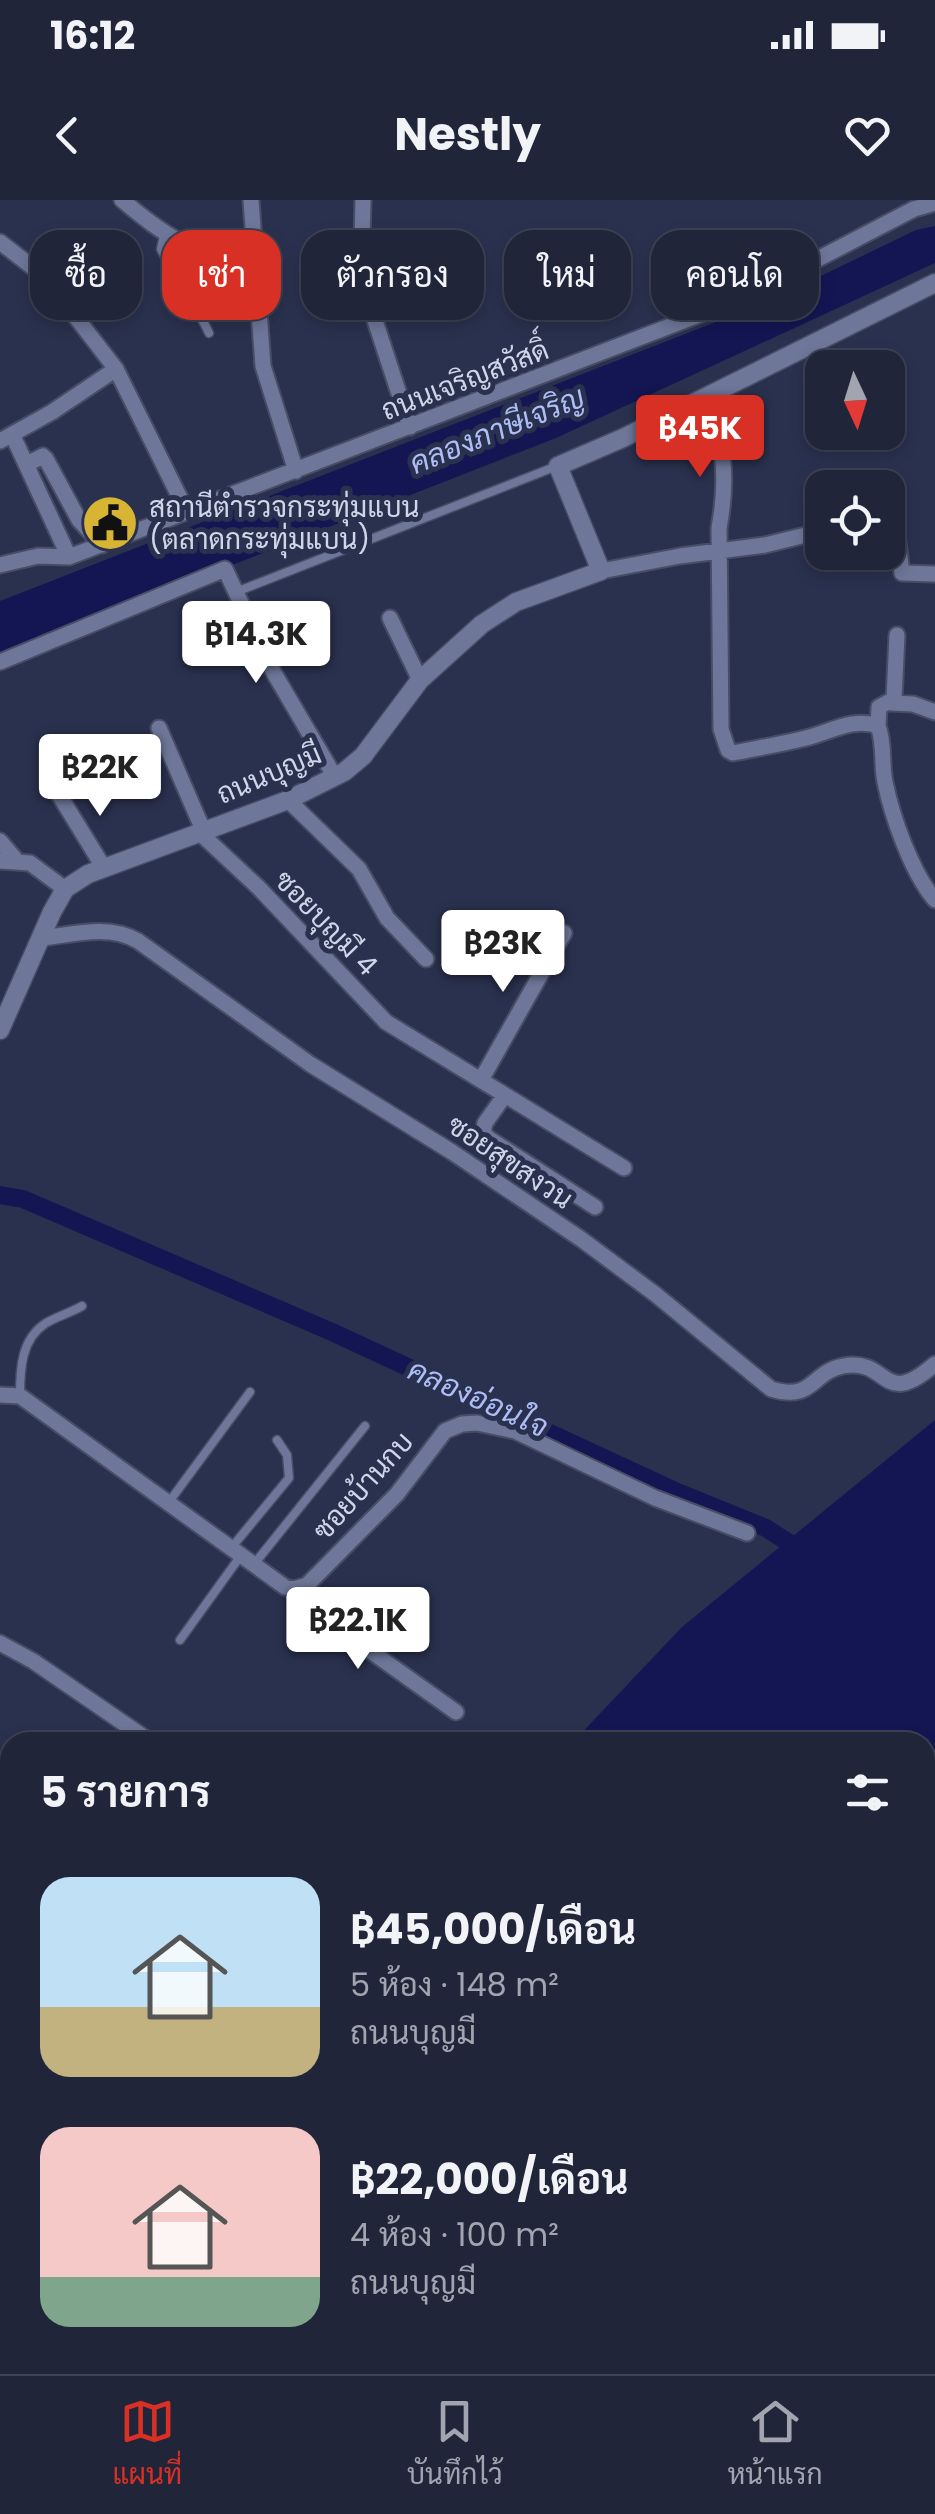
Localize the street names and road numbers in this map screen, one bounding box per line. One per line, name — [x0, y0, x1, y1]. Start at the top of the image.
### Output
street label: ถนนเจริญสวัสดิ์ — [374, 326, 554, 430]
street label: ถนนบุญมี — [211, 734, 327, 814]
street label: ซอยบุญมี 4 — [266, 862, 386, 984]
street label: ซอยสุขสงวน — [440, 1106, 580, 1218]
street label: ซอยบ้านกบ — [304, 1423, 422, 1549]

